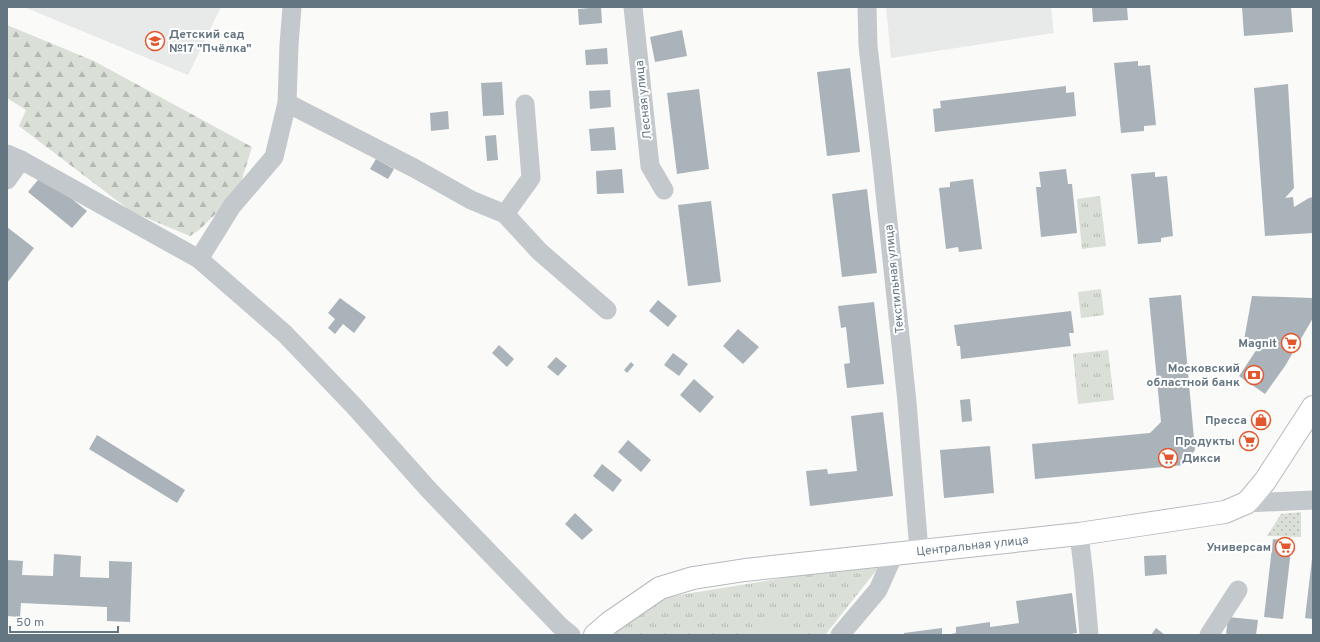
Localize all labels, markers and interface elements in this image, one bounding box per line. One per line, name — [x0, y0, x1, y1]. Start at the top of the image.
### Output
place label: Детский сад №17 "Пчёлка" — [169, 27, 252, 57]
school or university icon: Детский сад №17 "Пчёлка" — [144, 30, 166, 52]
street label: Лесная улица — [632, 60, 656, 140]
street label: Текстильная улица — [881, 224, 909, 334]
supermarket icon: Magnit — [1280, 332, 1302, 354]
place label: Magnit — [1238, 336, 1277, 352]
place label: Московский областной банк — [1147, 361, 1240, 391]
bank icon: Московский областной банк — [1243, 364, 1265, 386]
shop icon: Пресса — [1250, 409, 1272, 431]
place label: Пресса — [1205, 413, 1247, 429]
supermarket icon: Продукты — [1238, 430, 1260, 452]
place label: Продукты — [1175, 434, 1235, 450]
supermarket icon: Дикси — [1157, 447, 1179, 469]
place label: Дикси — [1182, 451, 1221, 467]
street label: Центральная улица — [916, 533, 1029, 560]
supermarket icon: Универсам — [1274, 536, 1296, 558]
place label: Универсам — [1206, 540, 1271, 556]
scale bar — [10, 608, 118, 634]
text: 50 m — [16, 615, 44, 631]

